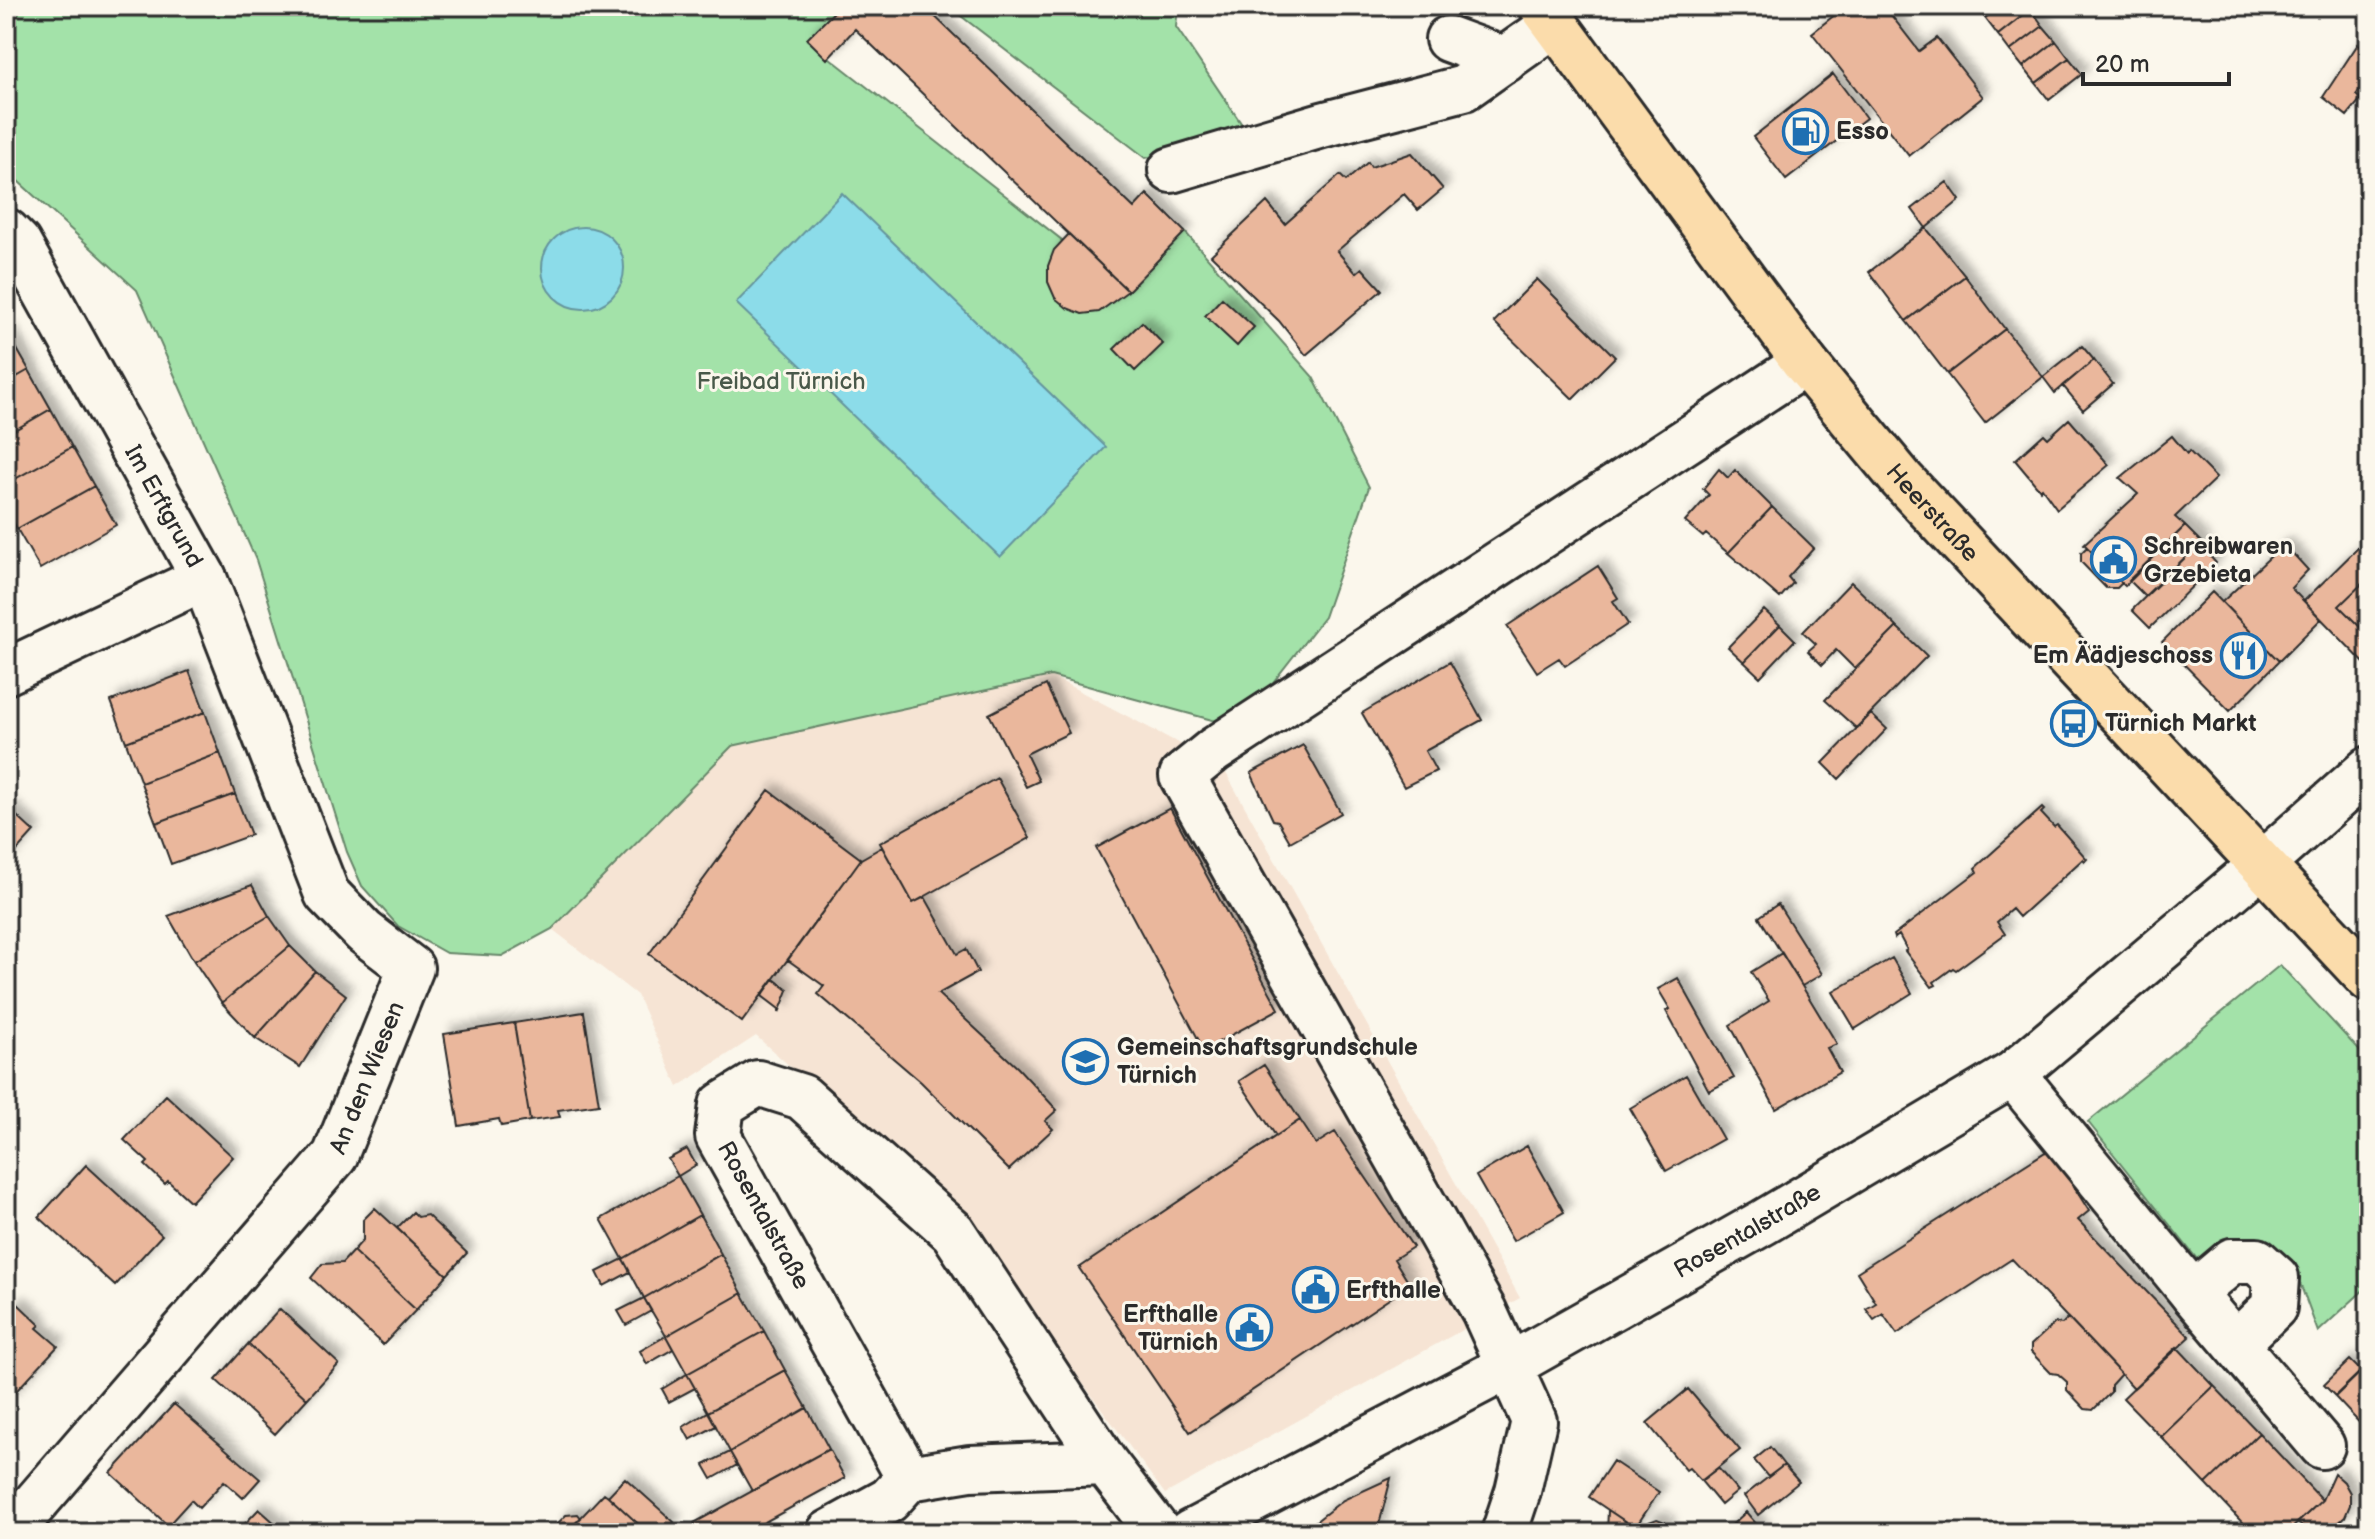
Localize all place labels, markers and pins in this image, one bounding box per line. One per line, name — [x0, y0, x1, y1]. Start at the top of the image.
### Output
fuel station icon: Esso — [1781, 107, 1829, 155]
place label: Esso — [1836, 117, 1889, 146]
place label: Schreibwaren Grzebieta — [2144, 532, 2293, 589]
public building icon: Schreibwaren Grzebieta — [2089, 536, 2137, 584]
restaurant icon: Em Äädjeschoss — [2220, 631, 2268, 679]
place label: Em Äädjeschoss — [2033, 640, 2213, 670]
bus stop icon: Türnich Markt — [2050, 699, 2098, 747]
place label: Türnich Markt — [2105, 709, 2257, 738]
place label: Gemeinschaftsgrundschule Türnich — [1117, 1033, 1418, 1090]
school or university icon: Gemeinschaftsgrundschule Türnich — [1062, 1037, 1110, 1085]
public building icon: Erfthalle — [1291, 1266, 1339, 1314]
place label: Erfthalle — [1346, 1276, 1441, 1305]
place label: Erfthalle Türnich — [1123, 1300, 1218, 1357]
public building icon: Erfthalle Türnich — [1225, 1304, 1273, 1352]

